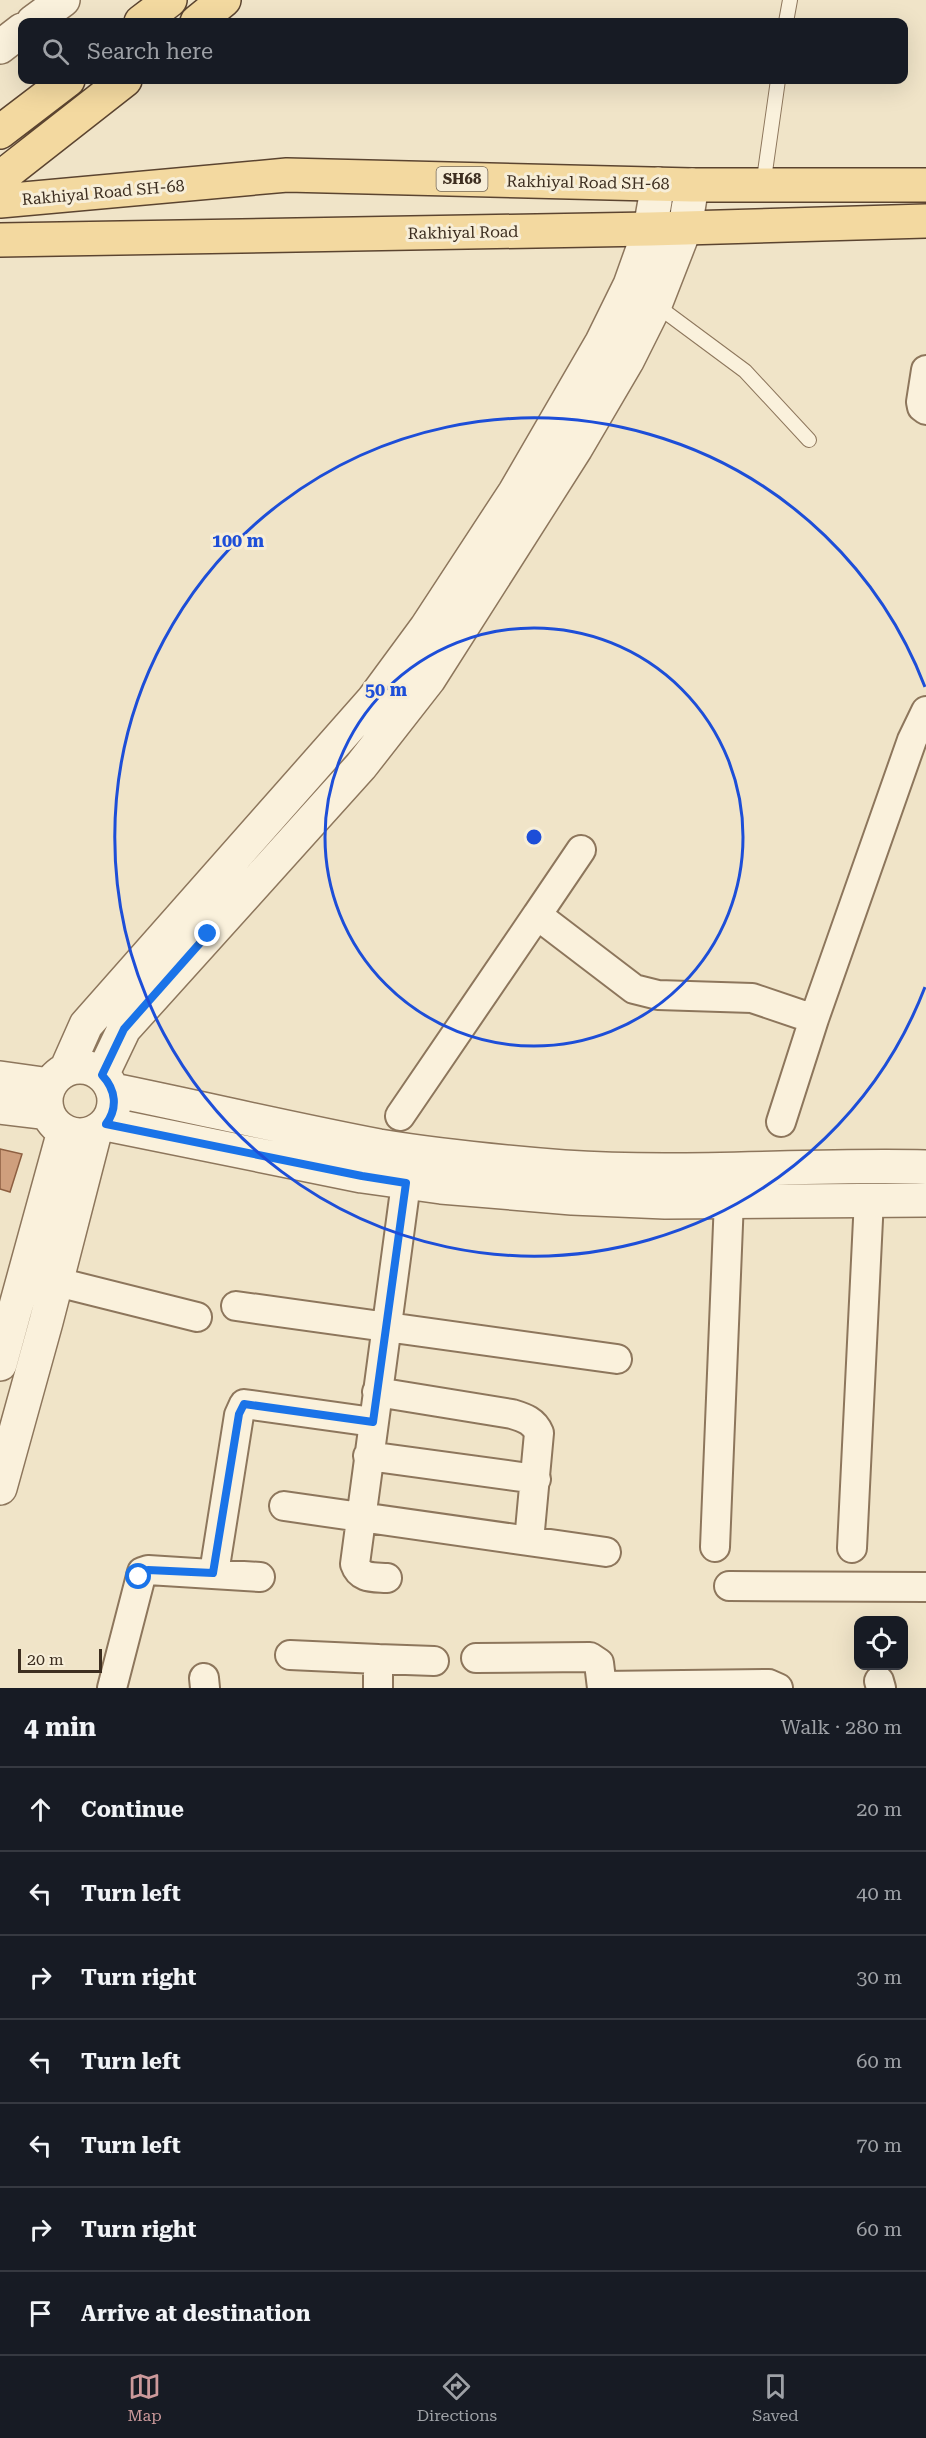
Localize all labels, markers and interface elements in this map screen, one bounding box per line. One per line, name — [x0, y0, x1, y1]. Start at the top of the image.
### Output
search box — [18, 18, 908, 84]
icon: search — [39, 35, 72, 68]
text: Search here — [87, 39, 213, 64]
road number: SH68 — [436, 167, 488, 191]
street label: Rakhiyal Road SH-68 — [506, 172, 670, 193]
street label: Rakhiyal Road SH-68 — [21, 176, 185, 209]
street label: Rakhiyal Road — [407, 222, 519, 243]
text: 100 m — [212, 530, 265, 551]
text: 50 m — [365, 679, 408, 700]
centre of rings — [524, 827, 544, 847]
route end — [194, 920, 220, 946]
route start — [125, 1563, 151, 1589]
map controls — [854, 1616, 908, 1670]
button: locate — [854, 1616, 908, 1670]
scale bar — [18, 1646, 102, 1674]
text: 20 m — [27, 1650, 64, 1669]
text: 4 min — [24, 1712, 96, 1742]
text: Walk · 280 m — [781, 1715, 902, 1739]
icon: ahead — [24, 1793, 57, 1826]
text: Continue — [81, 1797, 184, 1822]
text: 20 m — [856, 1797, 902, 1821]
icon: left — [24, 1877, 57, 1910]
text: Turn left — [81, 1881, 181, 1906]
text: 40 m — [856, 1881, 902, 1905]
icon: right — [24, 1961, 57, 1994]
text: Turn right — [81, 1965, 196, 1990]
text: 30 m — [856, 1965, 902, 1989]
icon: left — [24, 2045, 57, 2078]
text: Turn left — [81, 2049, 181, 2074]
text: 60 m — [856, 2049, 902, 2073]
icon: left — [24, 2129, 57, 2162]
text: Turn left — [81, 2133, 181, 2158]
text: 70 m — [856, 2133, 902, 2157]
icon: right — [24, 2213, 57, 2246]
text: Turn right — [81, 2217, 196, 2242]
text: 60 m — [856, 2217, 902, 2241]
icon: arrive — [24, 2297, 57, 2330]
text: Arrive at destination — [81, 2301, 310, 2326]
tab: Map — [127, 2370, 162, 2425]
tab: Directions — [417, 2370, 497, 2425]
tab: Saved — [752, 2370, 799, 2425]

